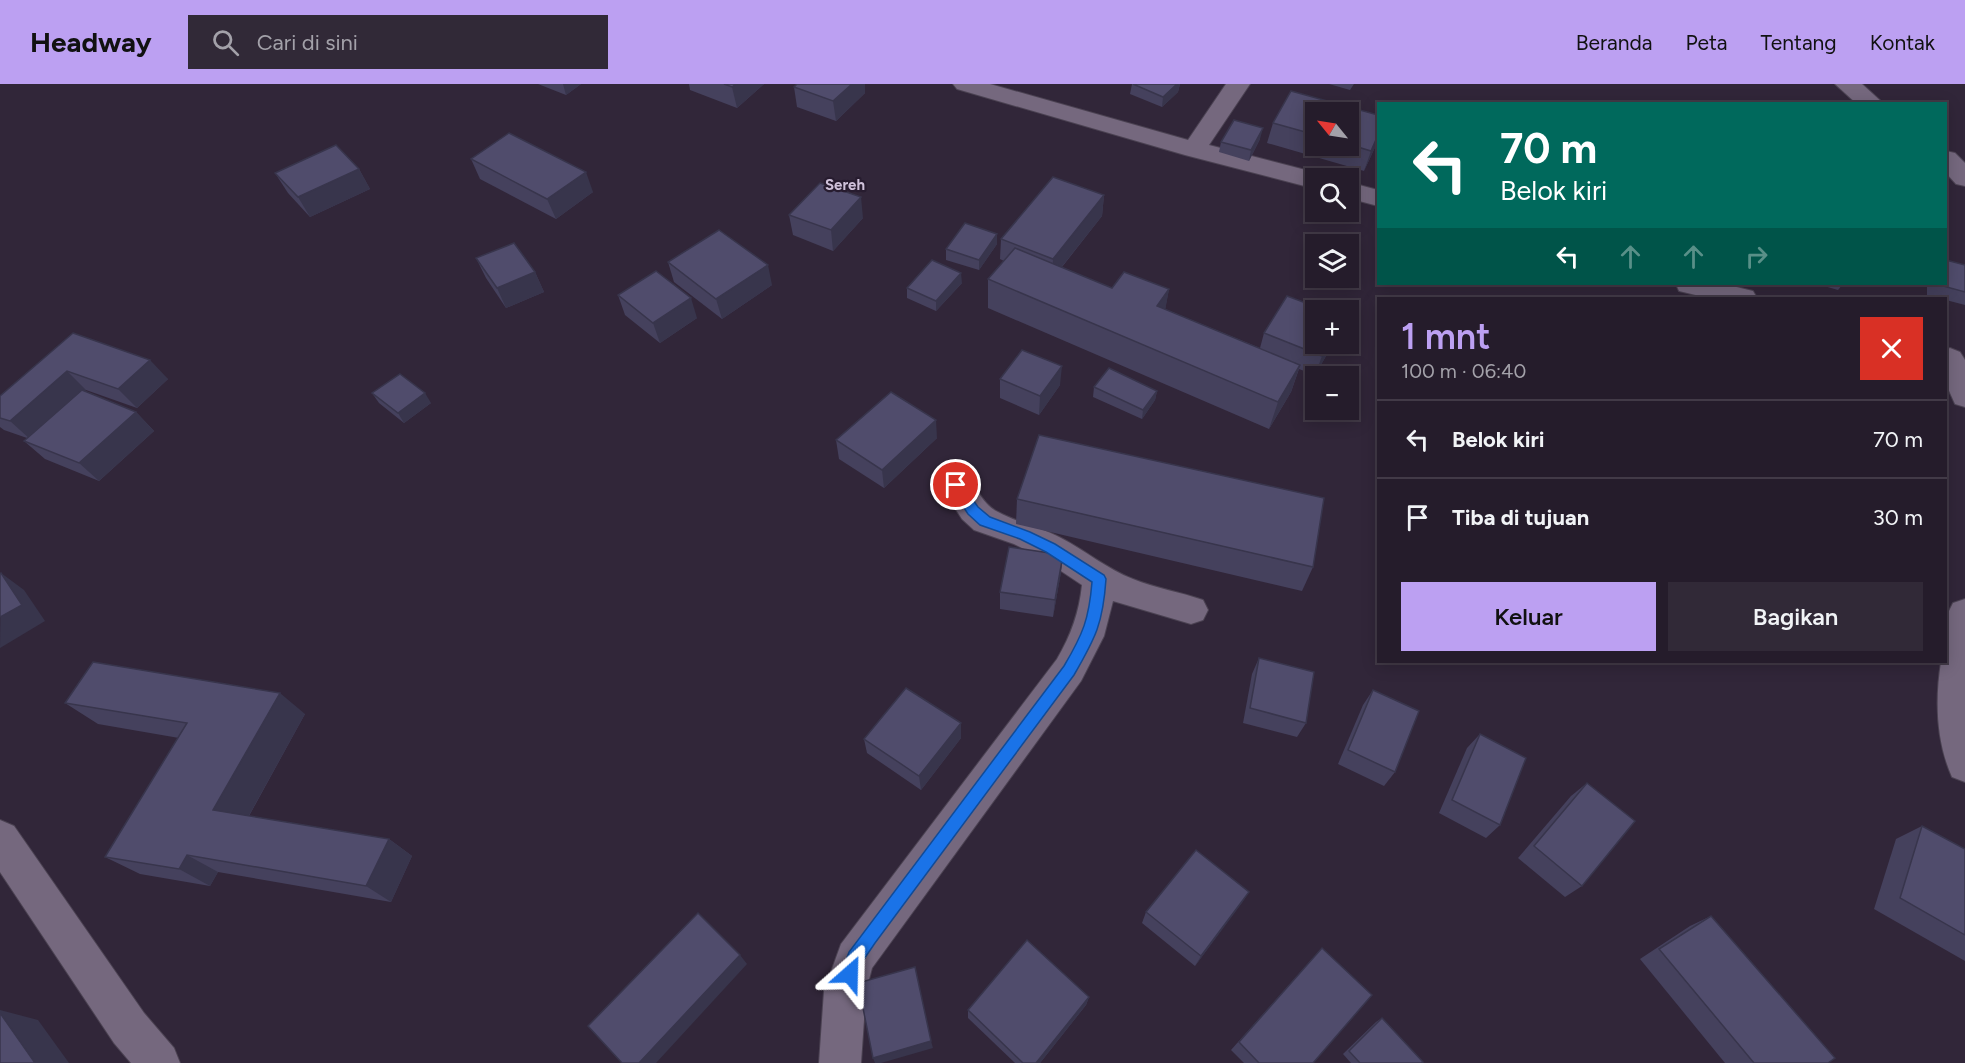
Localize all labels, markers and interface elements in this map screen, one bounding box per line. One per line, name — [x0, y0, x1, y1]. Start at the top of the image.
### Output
search box — [188, 15, 608, 69]
text: Headway — [30, 25, 152, 59]
icon: search — [209, 26, 242, 59]
text: Cari di sini — [257, 29, 358, 56]
text: Beranda — [1576, 30, 1653, 55]
text: Peta — [1686, 30, 1728, 55]
text: Tentang — [1761, 30, 1837, 55]
text: Kontak — [1870, 30, 1935, 55]
north arrow — [1305, 102, 1359, 156]
map controls — [1305, 102, 1359, 420]
text: 70 m — [1500, 123, 1597, 174]
icon: left — [1401, 126, 1479, 204]
button: search — [1305, 168, 1359, 222]
text: Belok kiri — [1500, 174, 1607, 207]
district label: Sereh — [825, 176, 865, 194]
button: layers — [1305, 234, 1359, 288]
icon: left — [1551, 240, 1584, 273]
icon: ahead — [1614, 240, 1647, 273]
icon: ahead — [1677, 240, 1710, 273]
icon: right — [1740, 240, 1773, 273]
button: + — [1305, 300, 1359, 354]
text: 1 mnt — [1401, 315, 1490, 358]
button: close — [1860, 317, 1923, 380]
text: 100 m · 06:40 — [1401, 359, 1526, 383]
button: − — [1305, 366, 1359, 420]
icon: left — [1401, 423, 1434, 456]
text: Belok kiri — [1452, 426, 1545, 453]
text: 70 m — [1873, 426, 1923, 453]
pin — [930, 459, 981, 510]
icon: arrive — [939, 468, 972, 501]
icon: arrive — [1401, 501, 1434, 534]
text: Tiba di tujuan — [1452, 504, 1589, 531]
text: 30 m — [1873, 504, 1923, 531]
button: Keluar — [1401, 582, 1656, 651]
button: Bagikan — [1668, 582, 1923, 651]
position arrow — [818, 942, 882, 1006]

